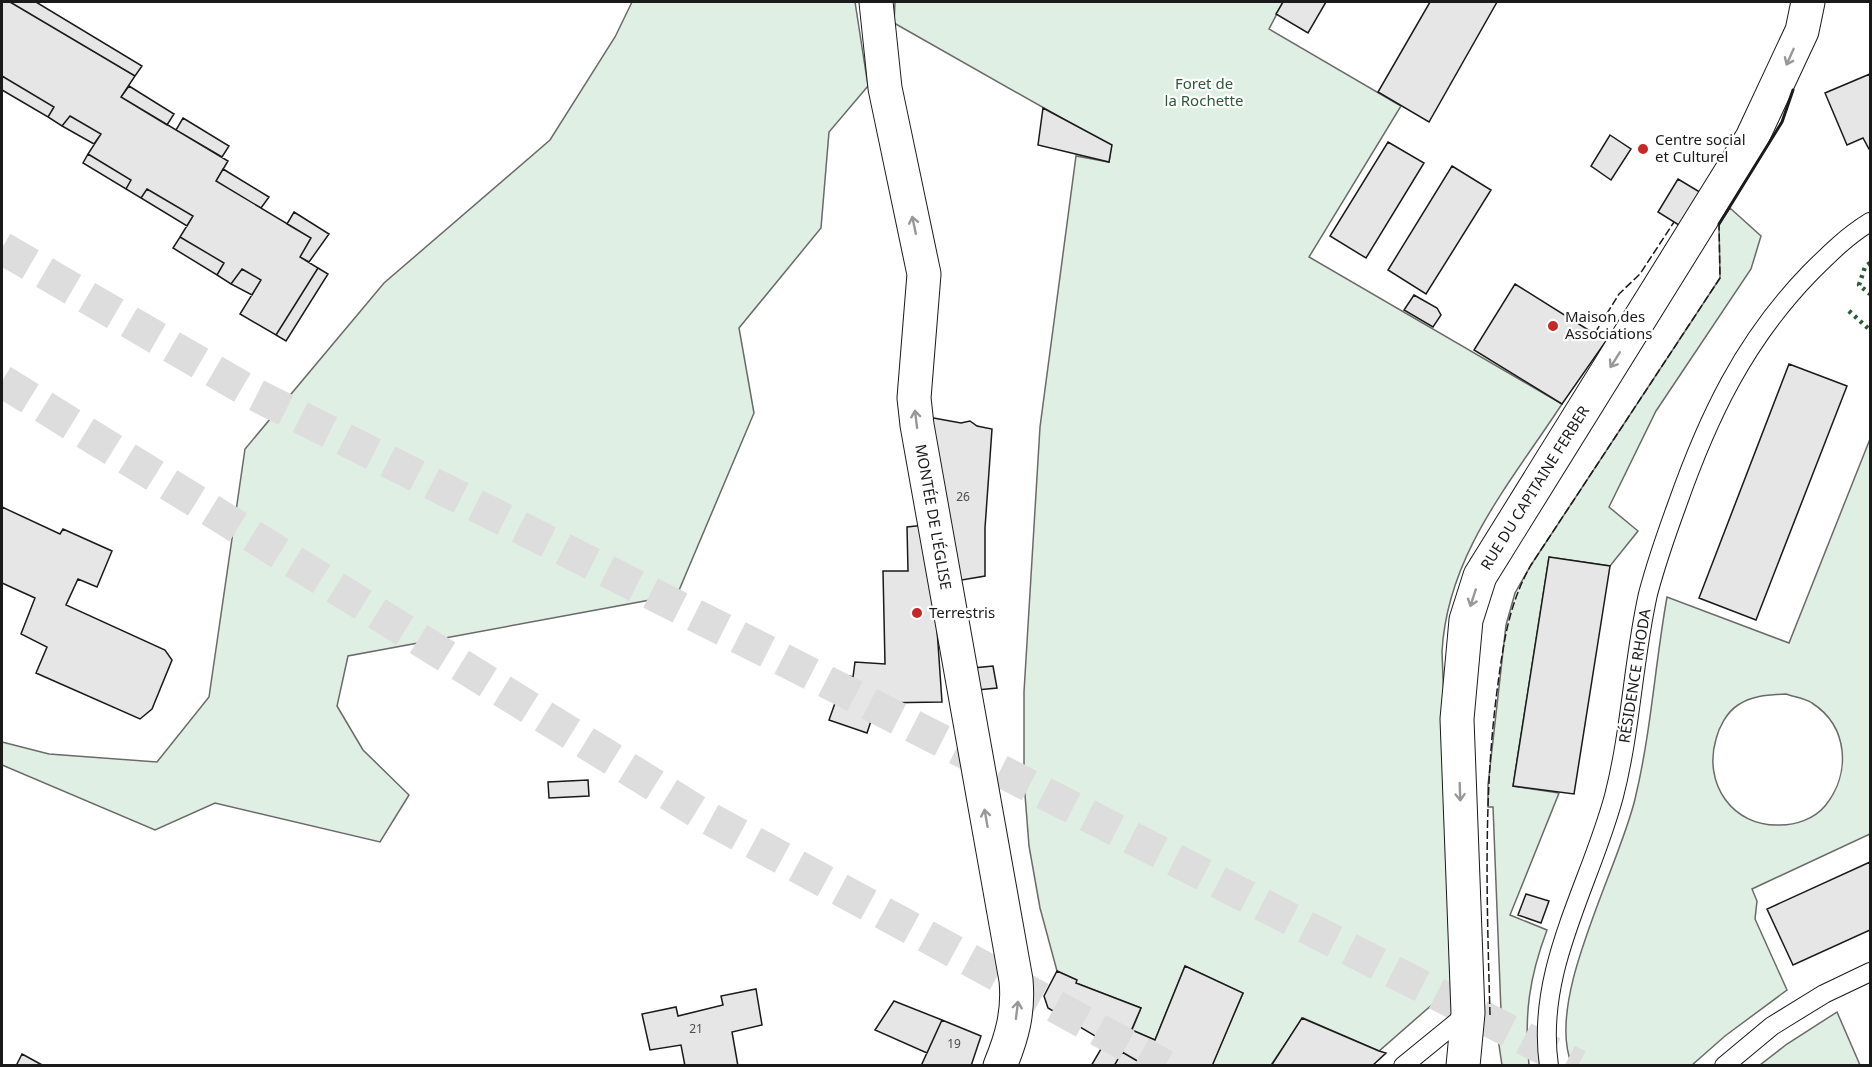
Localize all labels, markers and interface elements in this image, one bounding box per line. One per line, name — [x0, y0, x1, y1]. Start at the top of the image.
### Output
one-way arrow — [1784, 47, 1795, 65]
park label: Foret de la Rochette — [1165, 73, 1243, 110]
place label: Centre social et Culturel — [1655, 129, 1746, 166]
marker: Centre social et Culturel — [1636, 142, 1650, 156]
one-way arrow — [908, 216, 919, 236]
place label: Maison des Associations — [1565, 306, 1652, 343]
marker: Maison des Associations — [1546, 319, 1560, 333]
one-way arrow — [1608, 351, 1621, 368]
street label: RUE DU CAPITAINE FERBER — [1475, 401, 1593, 573]
one-way arrow — [911, 409, 922, 429]
street label: MONTÉE DE L'ÉGLISE — [911, 442, 957, 591]
house number: 26 — [956, 488, 970, 505]
one-way arrow — [1467, 588, 1478, 607]
place label: Terrestris — [929, 602, 995, 622]
marker: Terrestris — [910, 606, 924, 620]
street label: RÉSIDENCE RHODA — [1614, 607, 1655, 744]
one-way arrow — [1454, 781, 1465, 801]
one-way arrow — [980, 808, 991, 828]
one-way arrow — [1011, 1000, 1022, 1020]
house number: 21 — [689, 1020, 703, 1037]
house number: 19 — [947, 1035, 961, 1052]

